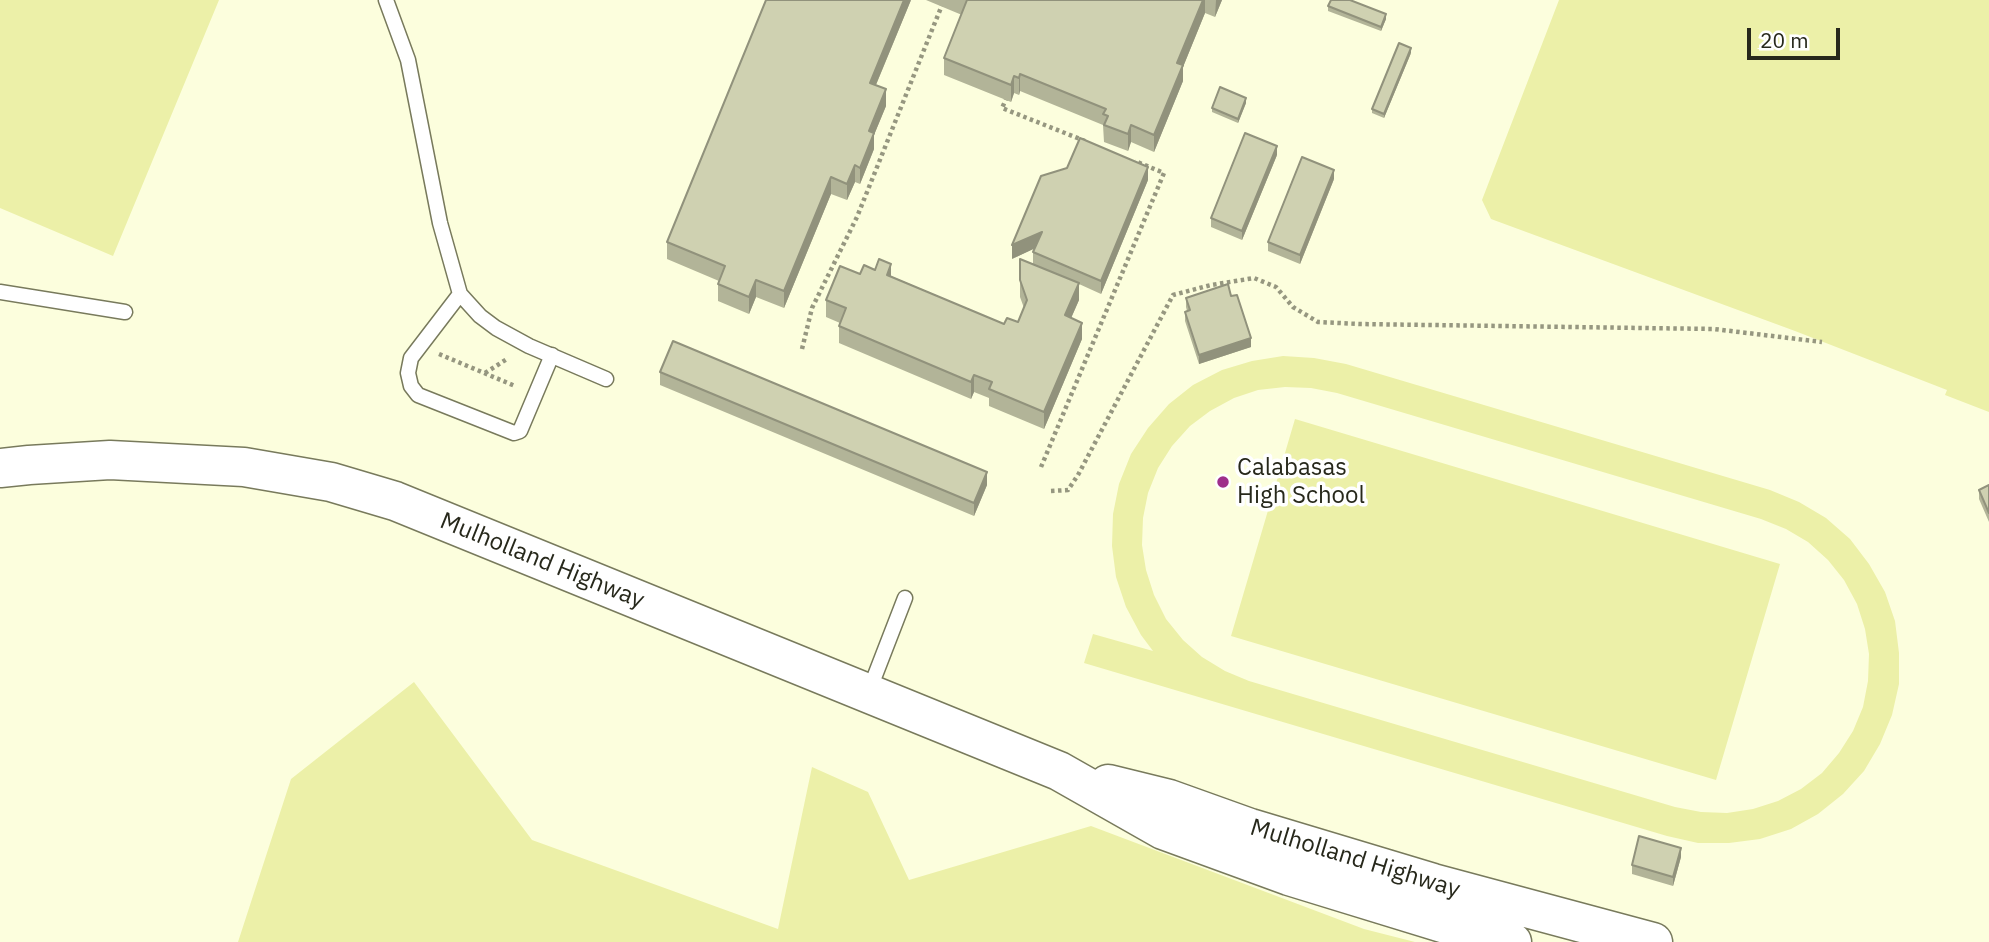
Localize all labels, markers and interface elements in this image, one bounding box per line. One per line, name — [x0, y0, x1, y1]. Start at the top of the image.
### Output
scale bar — [1751, 14, 1844, 58]
text: 20 m — [1760, 26, 1809, 54]
place label: Calabasas High School — [1237, 454, 1365, 510]
marker: Calabasas High School — [1215, 474, 1231, 490]
street label: Mulholland Highway — [436, 507, 648, 615]
street label: Mulholland Highway — [1247, 813, 1463, 905]

